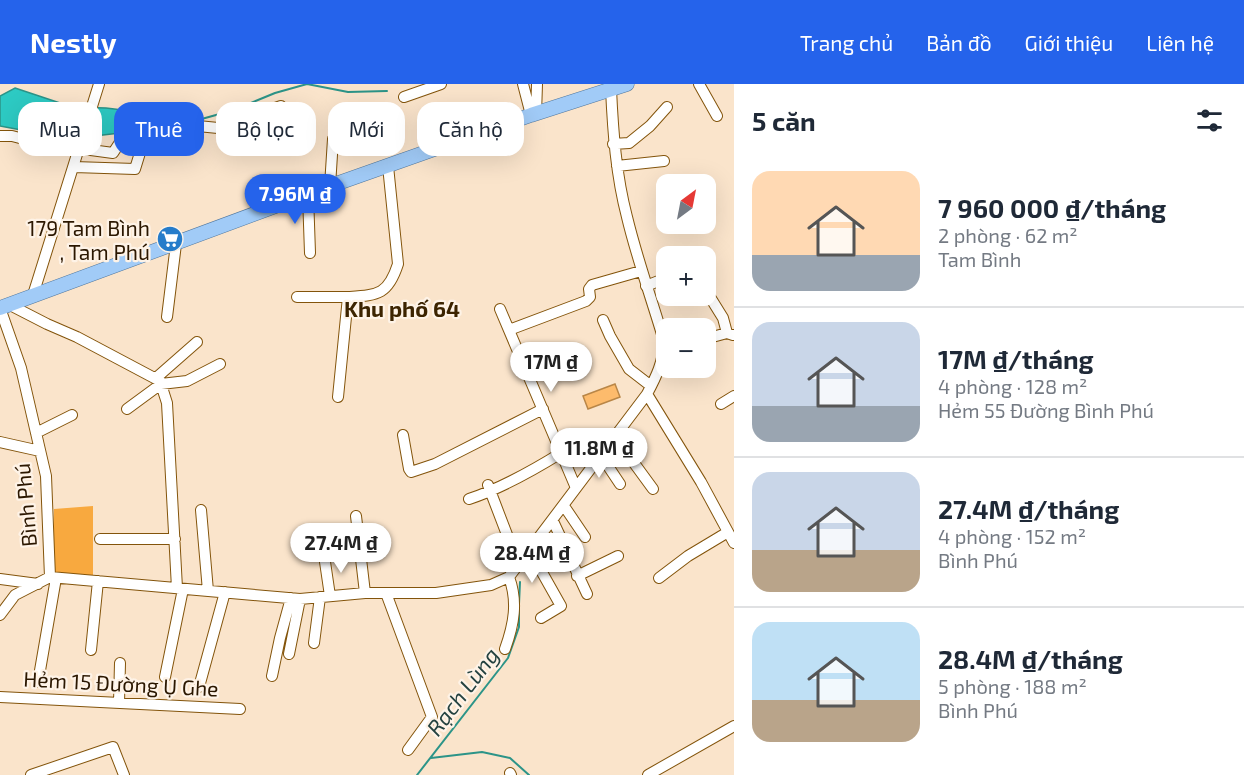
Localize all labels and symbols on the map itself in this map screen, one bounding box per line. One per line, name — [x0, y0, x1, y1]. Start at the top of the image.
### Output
pin: 7.96M ₫ — [240, 174, 350, 225]
north arrow — [656, 174, 716, 234]
place label: 179 Tam Bình , Tam Phú — [27, 215, 150, 264]
supermarket icon: 179 Tam Bình , Tam Phú — [155, 224, 185, 254]
district label: Khu phố 64 — [344, 295, 460, 321]
pin: 17M ₫ — [509, 342, 593, 393]
pin: 11.8M ₫ — [544, 428, 654, 479]
street label: Bình Phú — [9, 462, 41, 548]
pin: 27.4M ₫ — [286, 523, 396, 574]
pin: 28.4M ₫ — [477, 533, 587, 584]
water label: Rạch Lùng — [421, 642, 503, 740]
street label: Hẻm 15 Đường Ụ Ghe — [23, 665, 219, 701]

